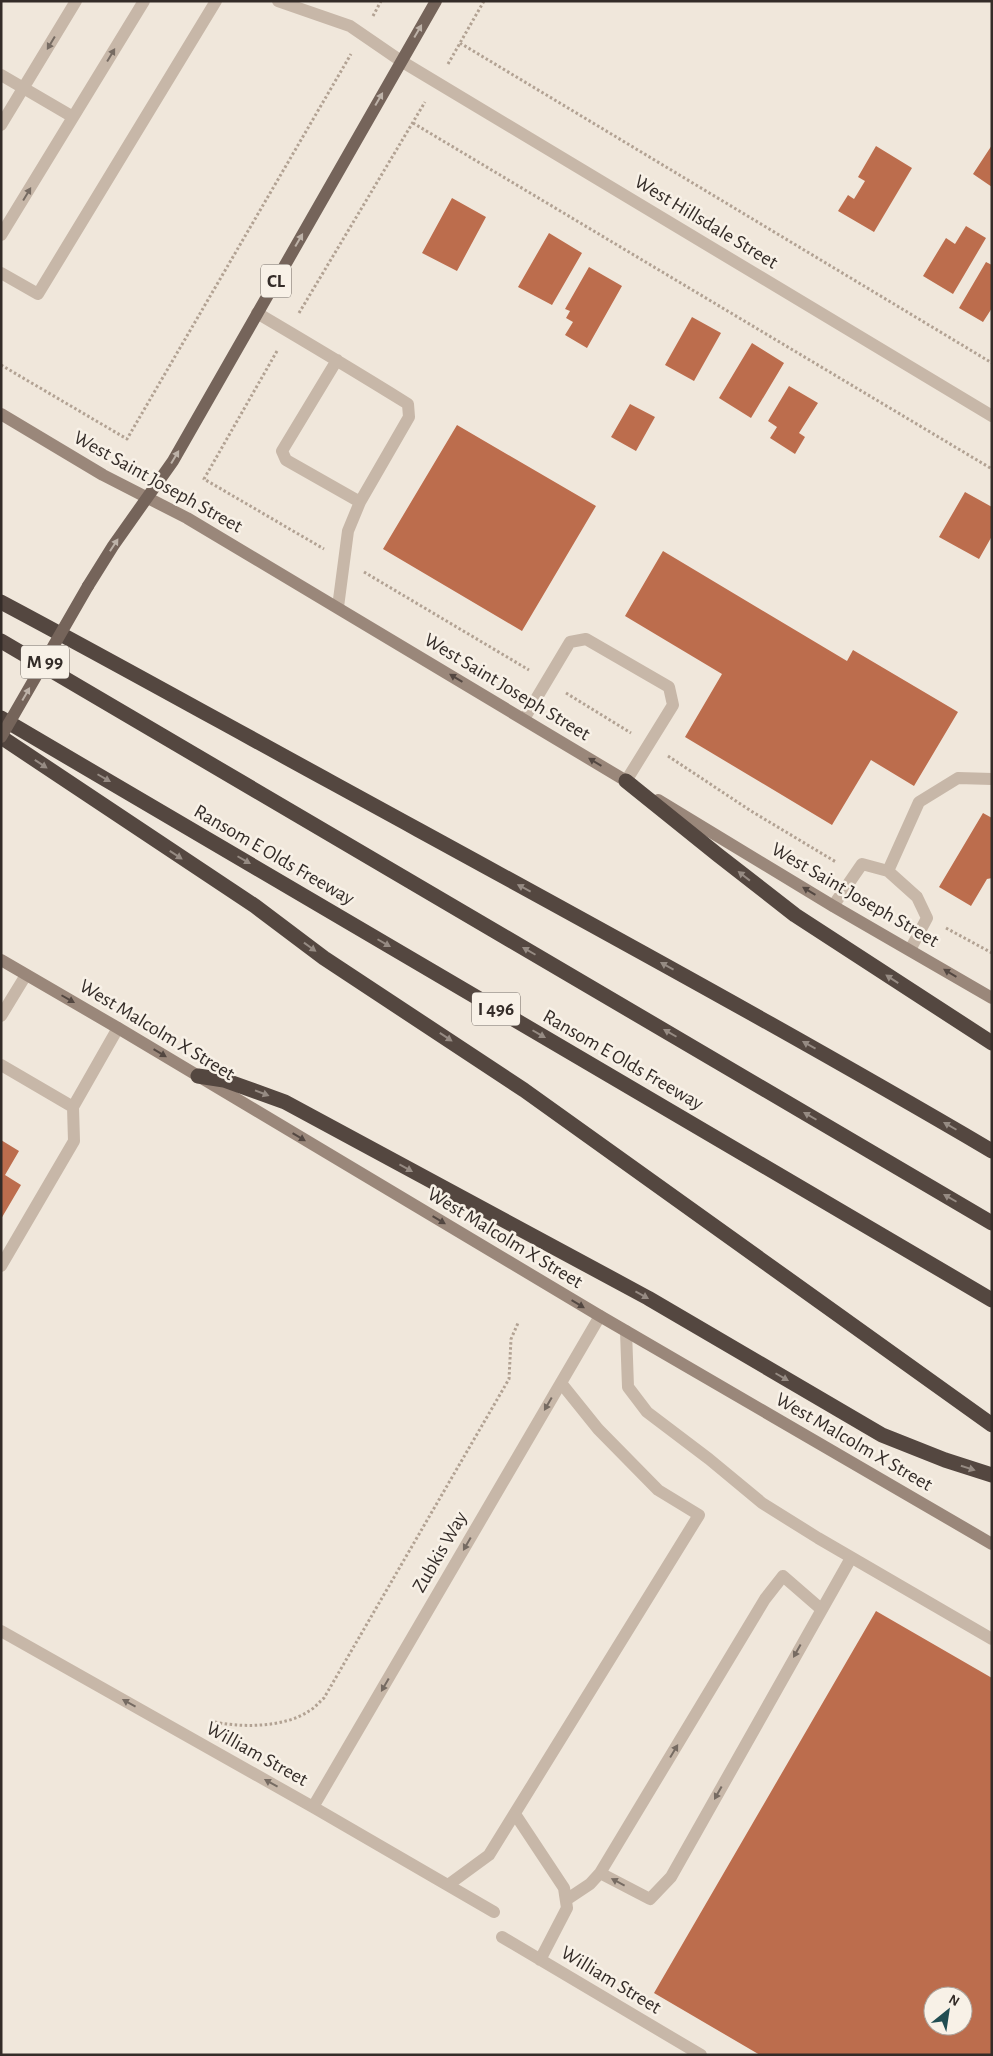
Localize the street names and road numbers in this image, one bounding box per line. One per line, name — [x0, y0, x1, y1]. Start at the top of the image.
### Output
street label: West Hillsdale Street — [631, 171, 782, 273]
road number: CL — [261, 264, 291, 298]
street label: West Saint Joseph Street — [70, 427, 246, 537]
street label: West Saint Joseph Street — [421, 630, 594, 745]
road number: M 99 — [21, 646, 69, 679]
street label: Ransom E Olds Freeway — [190, 801, 358, 909]
street label: West Saint Joseph Street — [768, 839, 943, 951]
street label: West Malcolm X Street — [76, 976, 239, 1084]
road number: I 496 — [472, 992, 520, 1026]
street label: Ransom E Olds Freeway — [539, 1006, 707, 1114]
street label: West Malcolm X Street — [424, 1184, 587, 1292]
street label: West Malcolm X Street — [772, 1389, 936, 1495]
street label: Zubkis Way — [409, 1508, 471, 1596]
street label: William Street — [203, 1718, 312, 1790]
street label: William Street — [557, 1942, 665, 2018]

